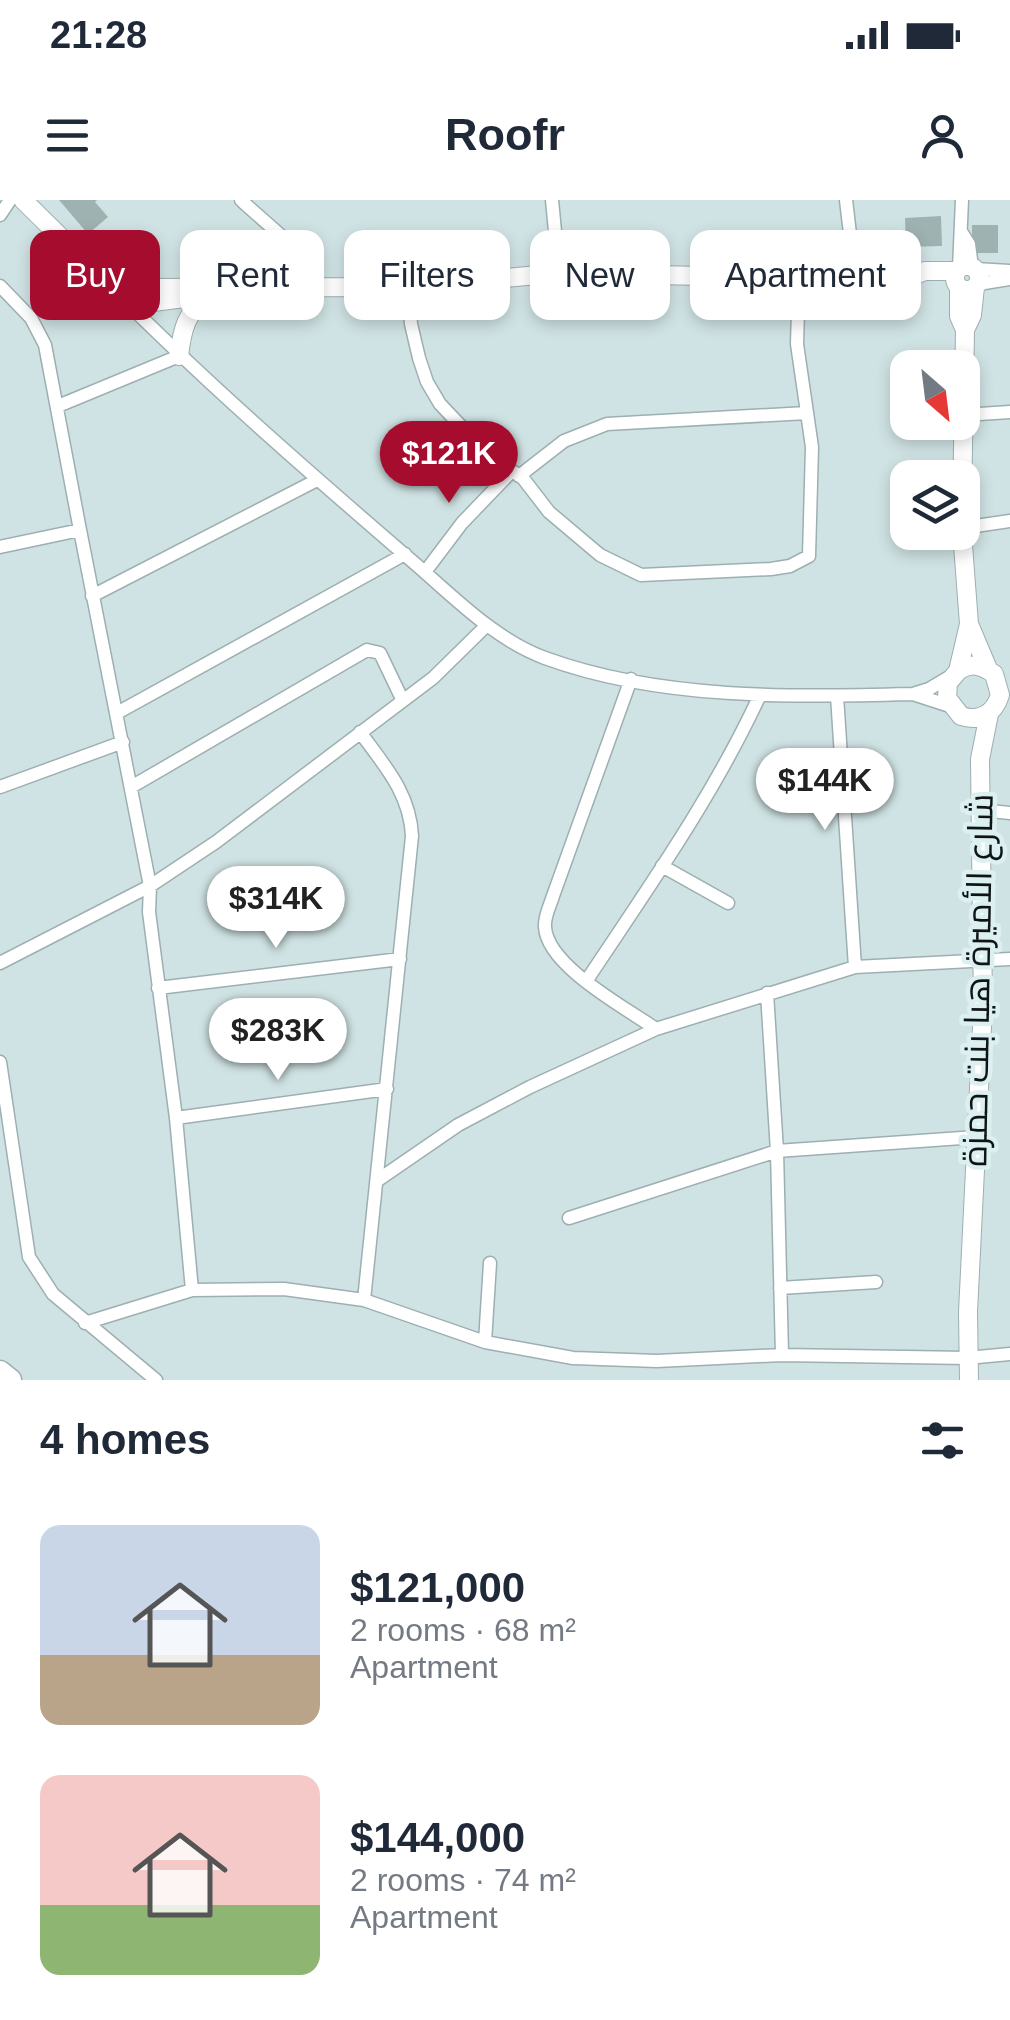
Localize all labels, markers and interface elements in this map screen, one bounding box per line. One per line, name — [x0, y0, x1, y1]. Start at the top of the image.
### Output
text: 21:28 — [50, 14, 147, 56]
icon: menu — [40, 108, 95, 163]
icon: person — [915, 108, 970, 163]
text: Roofr — [445, 109, 565, 160]
chip: Buy — [30, 230, 160, 320]
chip: Rent — [180, 230, 324, 320]
chip: Filters — [344, 230, 510, 320]
chip: New — [530, 230, 670, 320]
chip: Apartment — [690, 230, 921, 320]
north arrow — [890, 350, 980, 440]
map controls — [890, 350, 980, 550]
pin: $121K — [379, 421, 519, 506]
text: $121K — [402, 435, 496, 471]
button: layers — [890, 460, 980, 550]
pin: $144K — [755, 748, 895, 833]
text: $144K — [778, 762, 872, 798]
street label: شارع الأميرة هيا بنت حمزة — [954, 793, 1004, 1167]
pin: $314K — [206, 866, 346, 951]
text: $314K — [229, 880, 323, 916]
pin: $283K — [208, 998, 348, 1083]
text: $283K — [231, 1012, 325, 1048]
icon: filters — [915, 1413, 970, 1468]
text: 4 homes — [40, 1416, 210, 1463]
text: $121,000 — [350, 1564, 525, 1611]
icon: home — [120, 1565, 240, 1685]
text: 2 rooms · 68 m² — [350, 1612, 576, 1648]
text: Apartment — [350, 1649, 498, 1685]
text: $144,000 — [350, 1814, 525, 1861]
icon: home — [120, 1815, 240, 1935]
text: 2 rooms · 74 m² — [350, 1862, 576, 1898]
text: Apartment — [350, 1899, 498, 1935]

